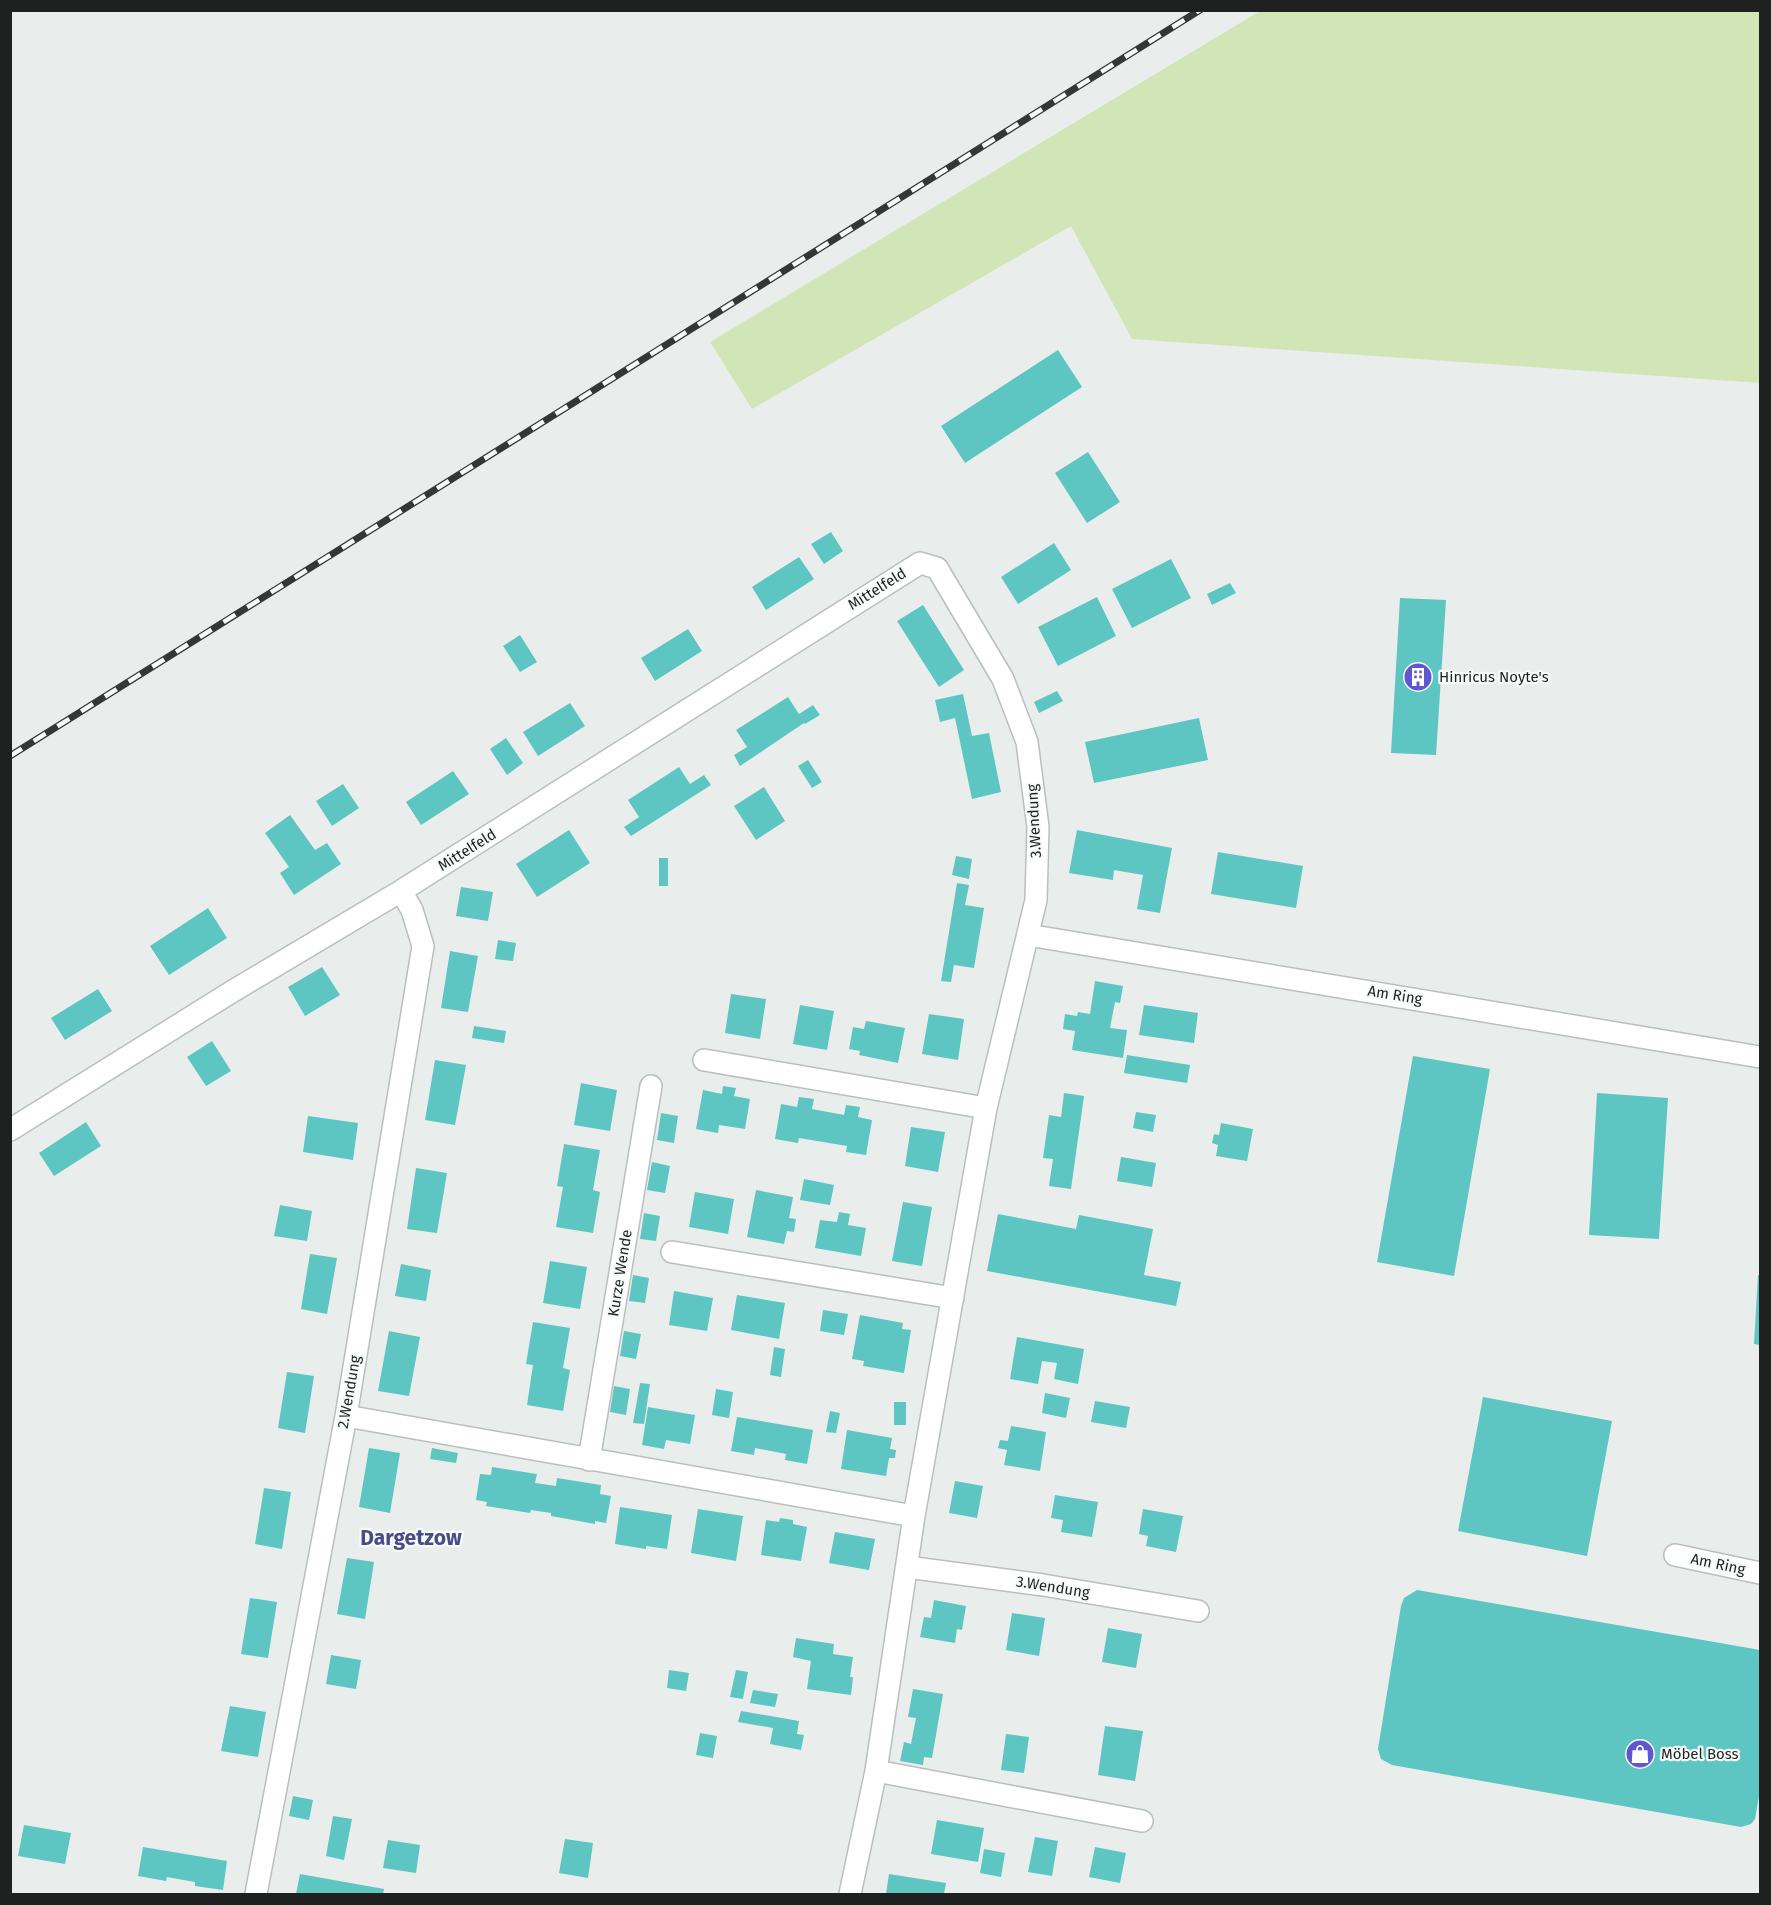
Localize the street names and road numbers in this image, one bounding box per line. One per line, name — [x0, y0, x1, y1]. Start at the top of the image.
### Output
street label: Mittelfeld — [844, 564, 910, 614]
street label: 3.Wendung — [1023, 783, 1045, 858]
street label: Mittelfeld — [434, 825, 500, 875]
street label: Am Ring — [1366, 982, 1424, 1008]
street label: Kurze Wende — [604, 1228, 636, 1318]
street label: 2.Wendung — [334, 1354, 364, 1430]
street label: Am Ring — [1689, 1549, 1747, 1579]
street label: 3.Wendung — [1015, 1572, 1091, 1602]

